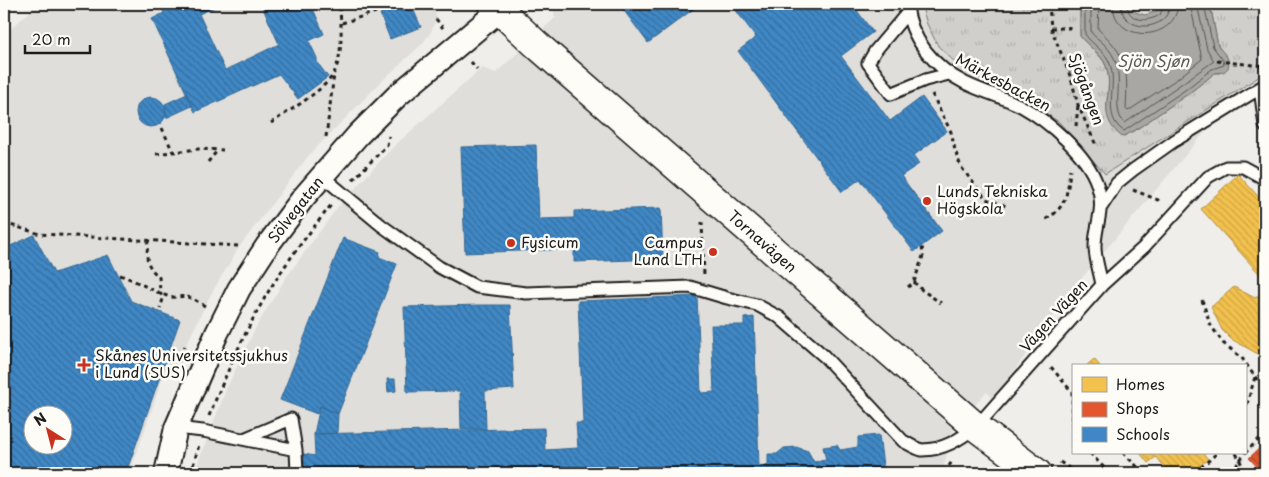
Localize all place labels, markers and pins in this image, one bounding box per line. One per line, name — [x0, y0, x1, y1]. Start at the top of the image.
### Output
place label: Lunds Tekniska Högskola — [937, 179, 1048, 219]
marker: Lunds Tekniska Högskola — [921, 195, 933, 207]
place label: Fysicum — [521, 230, 579, 253]
place label: Campus Lund LTH — [633, 230, 703, 270]
marker: Fysicum — [505, 237, 517, 249]
marker: Campus Lund LTH — [707, 246, 719, 258]
place label: Skånes Universitetssjukhus i Lund (SUS) — [95, 343, 288, 383]
marker: Skånes Universitetssjukhus i Lund (SUS) — [77, 358, 91, 372]

